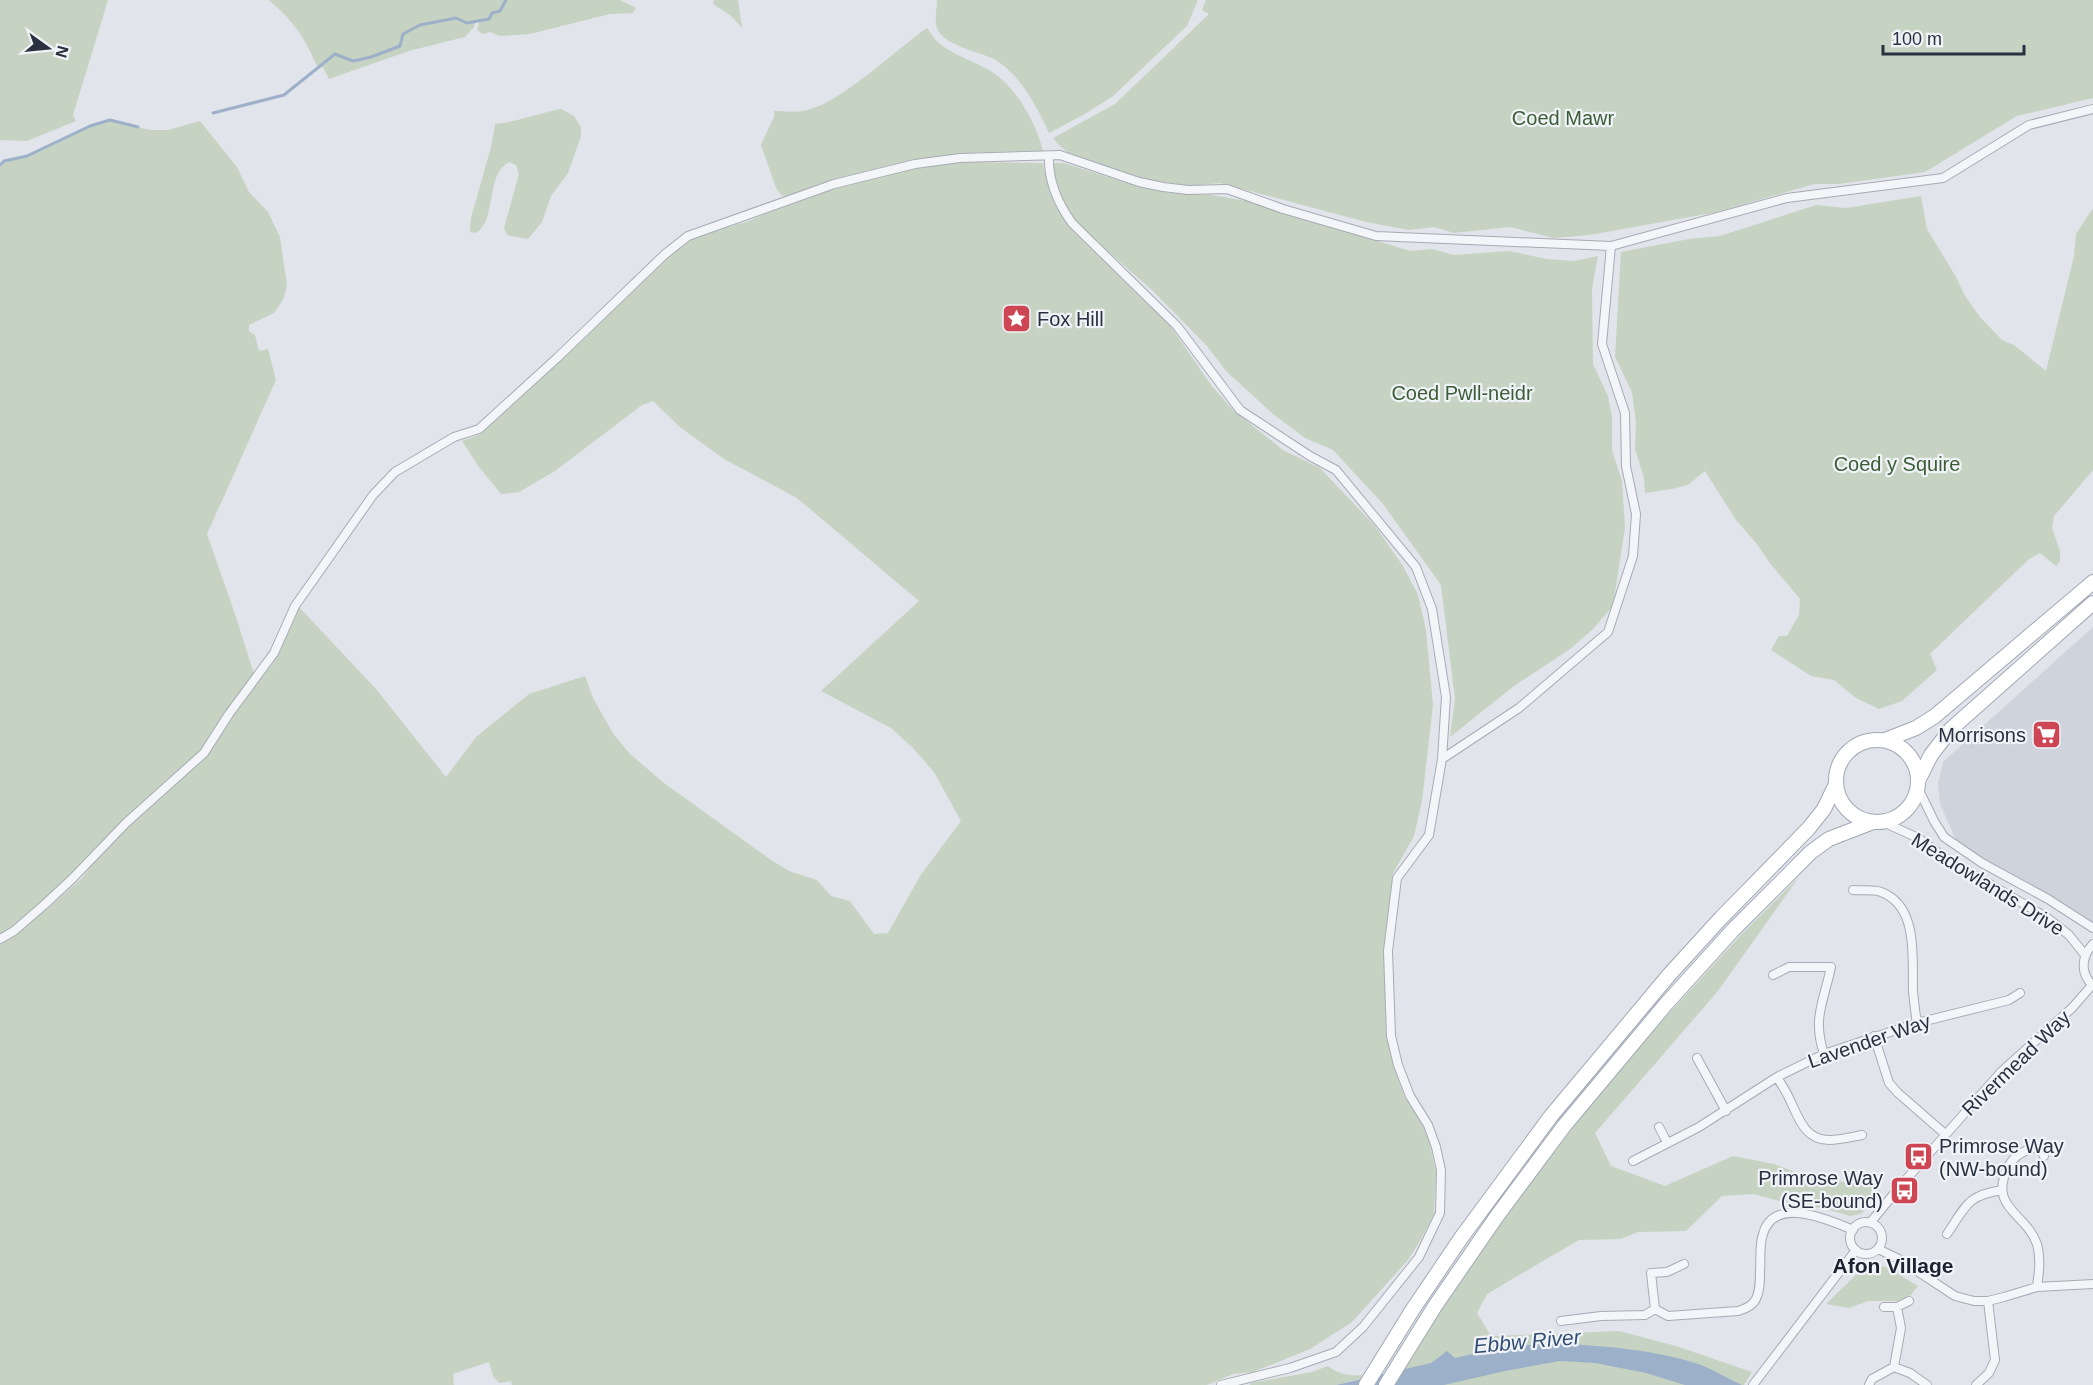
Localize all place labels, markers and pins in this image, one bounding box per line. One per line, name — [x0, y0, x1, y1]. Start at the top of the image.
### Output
place icon: Fox Hill — [1000, 303, 1032, 335]
place label: Fox Hill — [1037, 308, 1104, 330]
supermarket icon: Morrisons — [2031, 719, 2063, 751]
place label: Morrisons — [1938, 724, 2026, 746]
place label: Primrose Way (NW-bound) — [1939, 1135, 2064, 1180]
bus stop icon: Primrose Way (NW-bound) — [1902, 1141, 1934, 1173]
place label: Primrose Way (SE-bound) — [1758, 1167, 1883, 1212]
bus stop icon: Primrose Way (SE-bound) — [1888, 1174, 1920, 1206]

